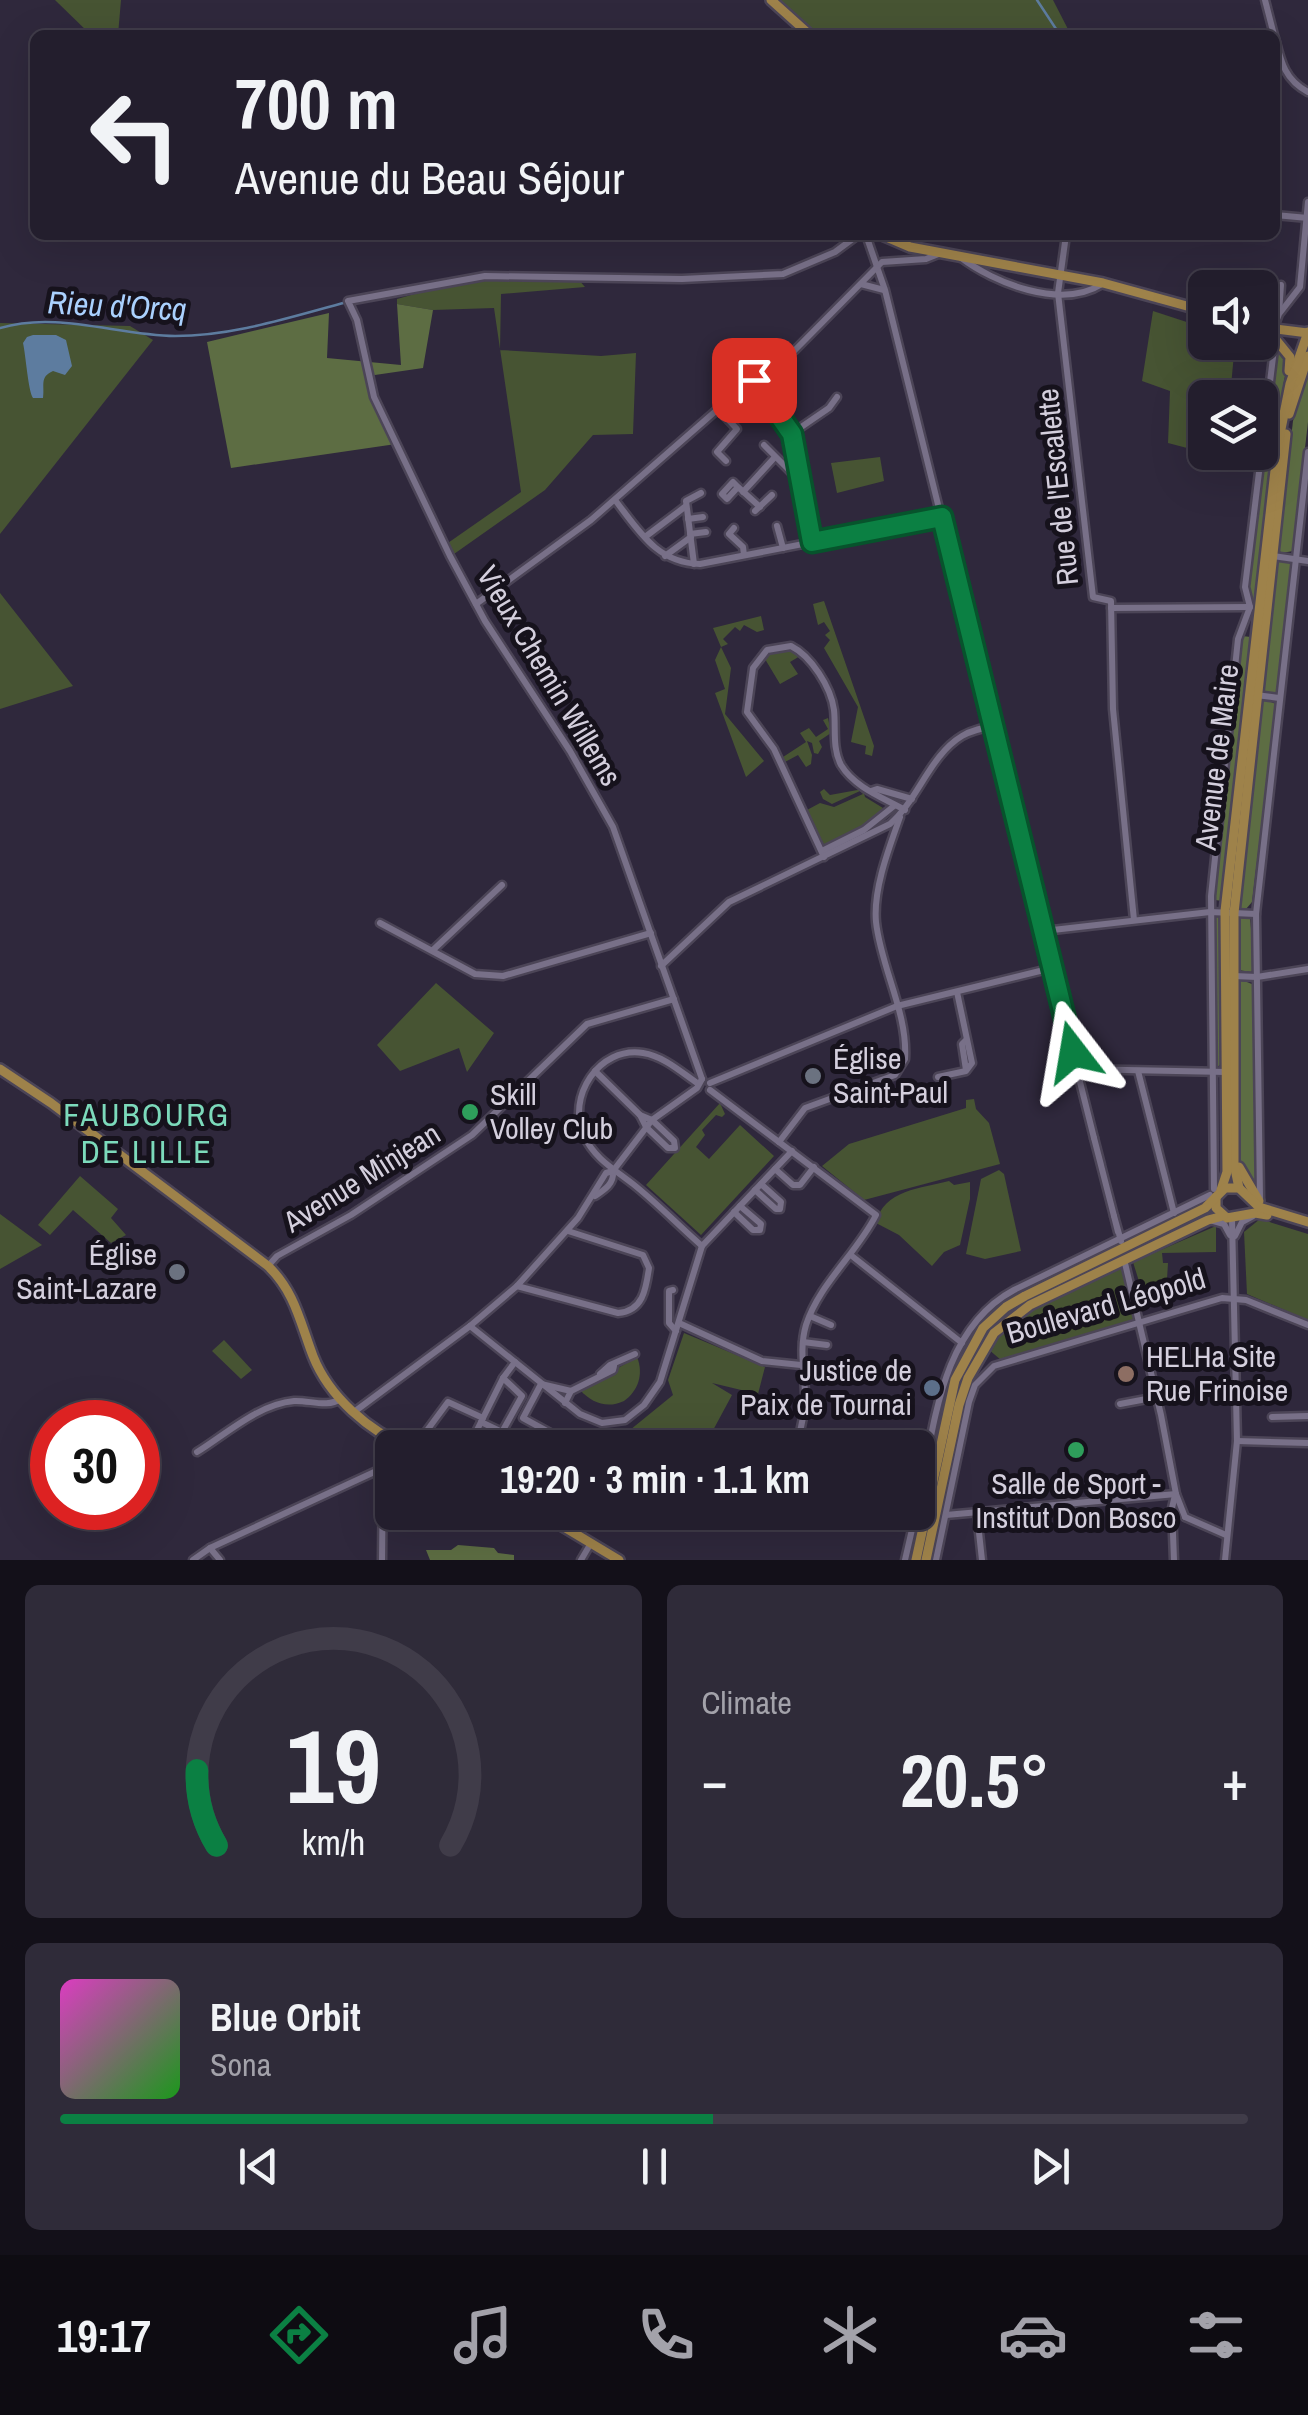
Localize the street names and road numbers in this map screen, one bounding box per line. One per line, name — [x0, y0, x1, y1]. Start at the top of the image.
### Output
street label: Rue de l'Escalette — [1027, 387, 1087, 587]
street label: Vieux Chemin Willems — [468, 558, 631, 793]
street label: Avenue de Maire — [1185, 662, 1247, 853]
street label: Avenue Minjean — [275, 1113, 447, 1242]
street label: Boulevard Léopold — [1002, 1258, 1210, 1353]

